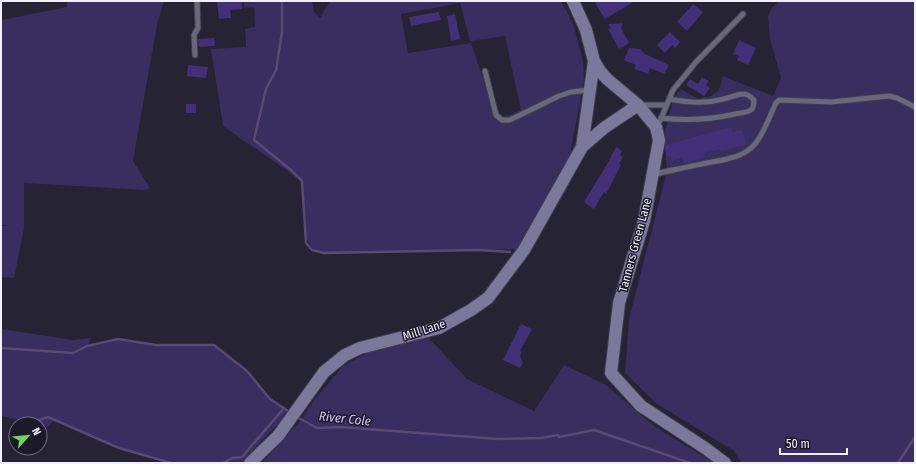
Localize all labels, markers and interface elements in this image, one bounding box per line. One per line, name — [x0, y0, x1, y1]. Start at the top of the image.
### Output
street label: Tanners Green Lane — [616, 197, 654, 293]
street label: Mill Lane — [401, 317, 447, 343]
water label: River Cole — [318, 408, 372, 429]
north arrow — [8, 416, 48, 456]
text: N — [29, 426, 44, 438]
scale bar — [780, 430, 847, 456]
text: 50 m — [786, 437, 810, 451]

